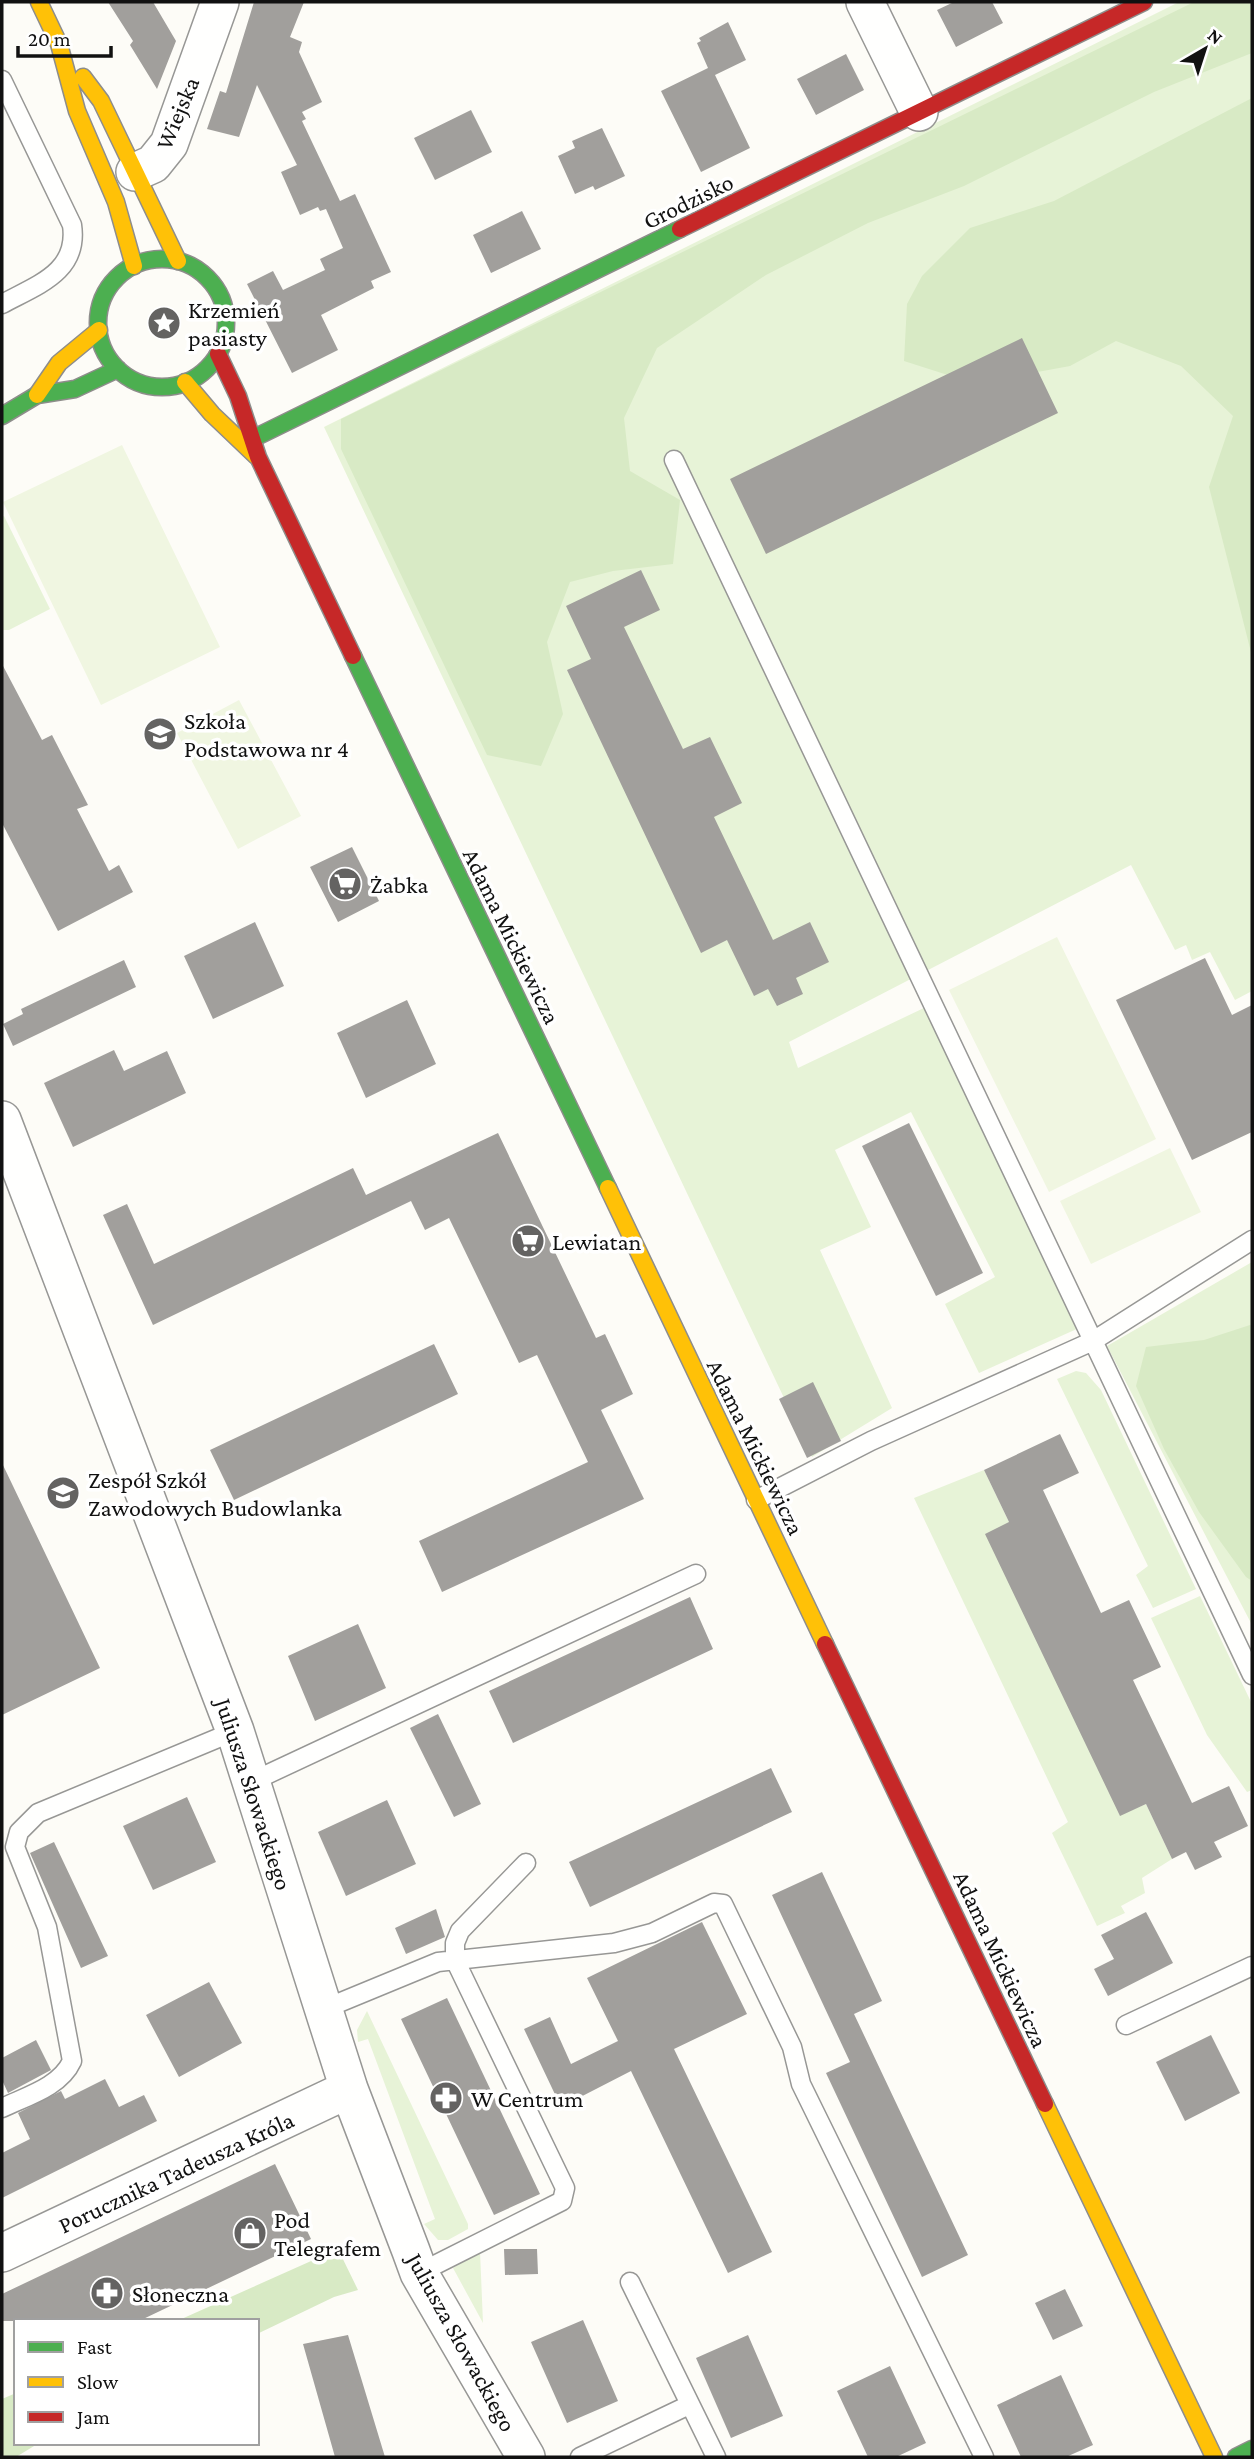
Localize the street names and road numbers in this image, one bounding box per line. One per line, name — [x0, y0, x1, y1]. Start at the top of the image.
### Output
street label: Wiejska — [150, 73, 204, 153]
street label: Grodzisko — [639, 168, 737, 234]
street label: Adama Mickiewicza — [458, 844, 566, 1028]
street label: Adama Mickiewicza — [702, 1355, 810, 1539]
street label: Juliusza Słowackiego — [210, 1693, 298, 1893]
street label: Adama Mickiewicza — [948, 1866, 1054, 2052]
street label: Porucznika Tadeusza Króla — [54, 2106, 298, 2238]
street label: Juliusza Słowackiego — [401, 2246, 522, 2436]

